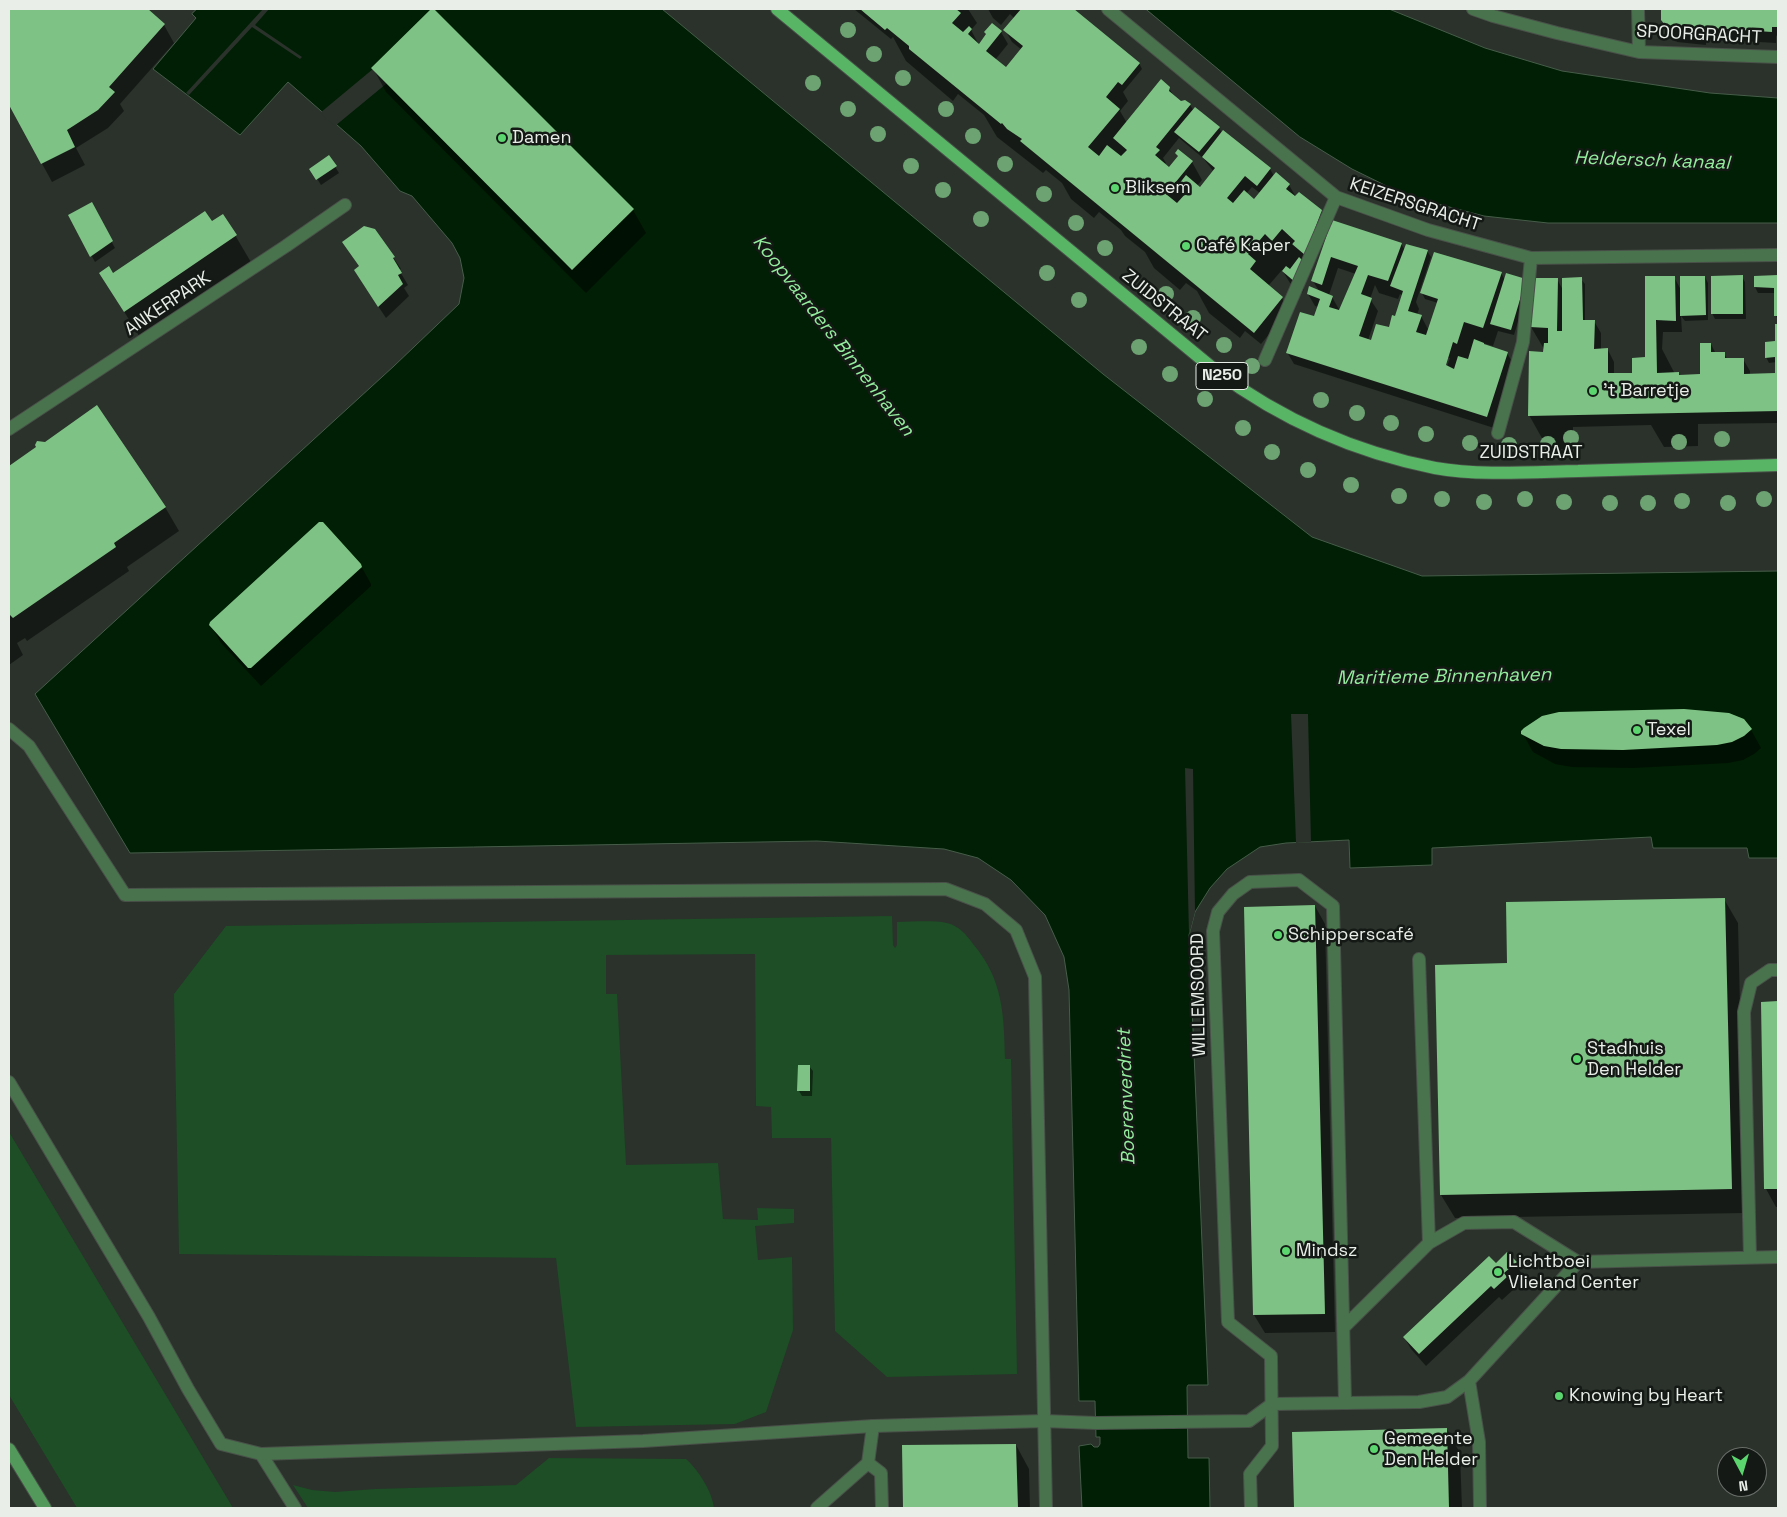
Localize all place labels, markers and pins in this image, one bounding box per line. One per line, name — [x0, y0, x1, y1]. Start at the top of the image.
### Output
place label: Damen — [512, 127, 571, 149]
marker: Damen — [496, 132, 508, 144]
place label: Bliksem — [1125, 177, 1191, 199]
marker: Bliksem — [1109, 182, 1121, 194]
place label: Café Kaper — [1196, 235, 1291, 257]
marker: Café Kaper — [1180, 240, 1192, 252]
place label: 't Barretje — [1603, 380, 1690, 402]
marker: 't Barretje — [1587, 385, 1599, 397]
place label: Texel — [1647, 719, 1691, 741]
marker: Texel — [1631, 724, 1643, 736]
place label: Schipperscafé — [1288, 924, 1414, 946]
marker: Schipperscafé — [1272, 929, 1284, 941]
place label: Stadhuis Den Helder — [1587, 1038, 1681, 1080]
marker: Stadhuis Den Helder — [1571, 1053, 1583, 1065]
place label: Mindsz — [1296, 1240, 1357, 1262]
marker: Mindsz — [1280, 1245, 1292, 1257]
place label: Lichtboei Vlieland Center — [1508, 1251, 1639, 1294]
marker: Lichtboei Vlieland Center — [1492, 1266, 1504, 1278]
place label: Knowing by Heart — [1569, 1385, 1723, 1407]
marker: Knowing by Heart — [1553, 1390, 1565, 1402]
place label: Gemeente Den Helder — [1384, 1428, 1478, 1470]
marker: Gemeente Den Helder — [1368, 1443, 1380, 1455]

